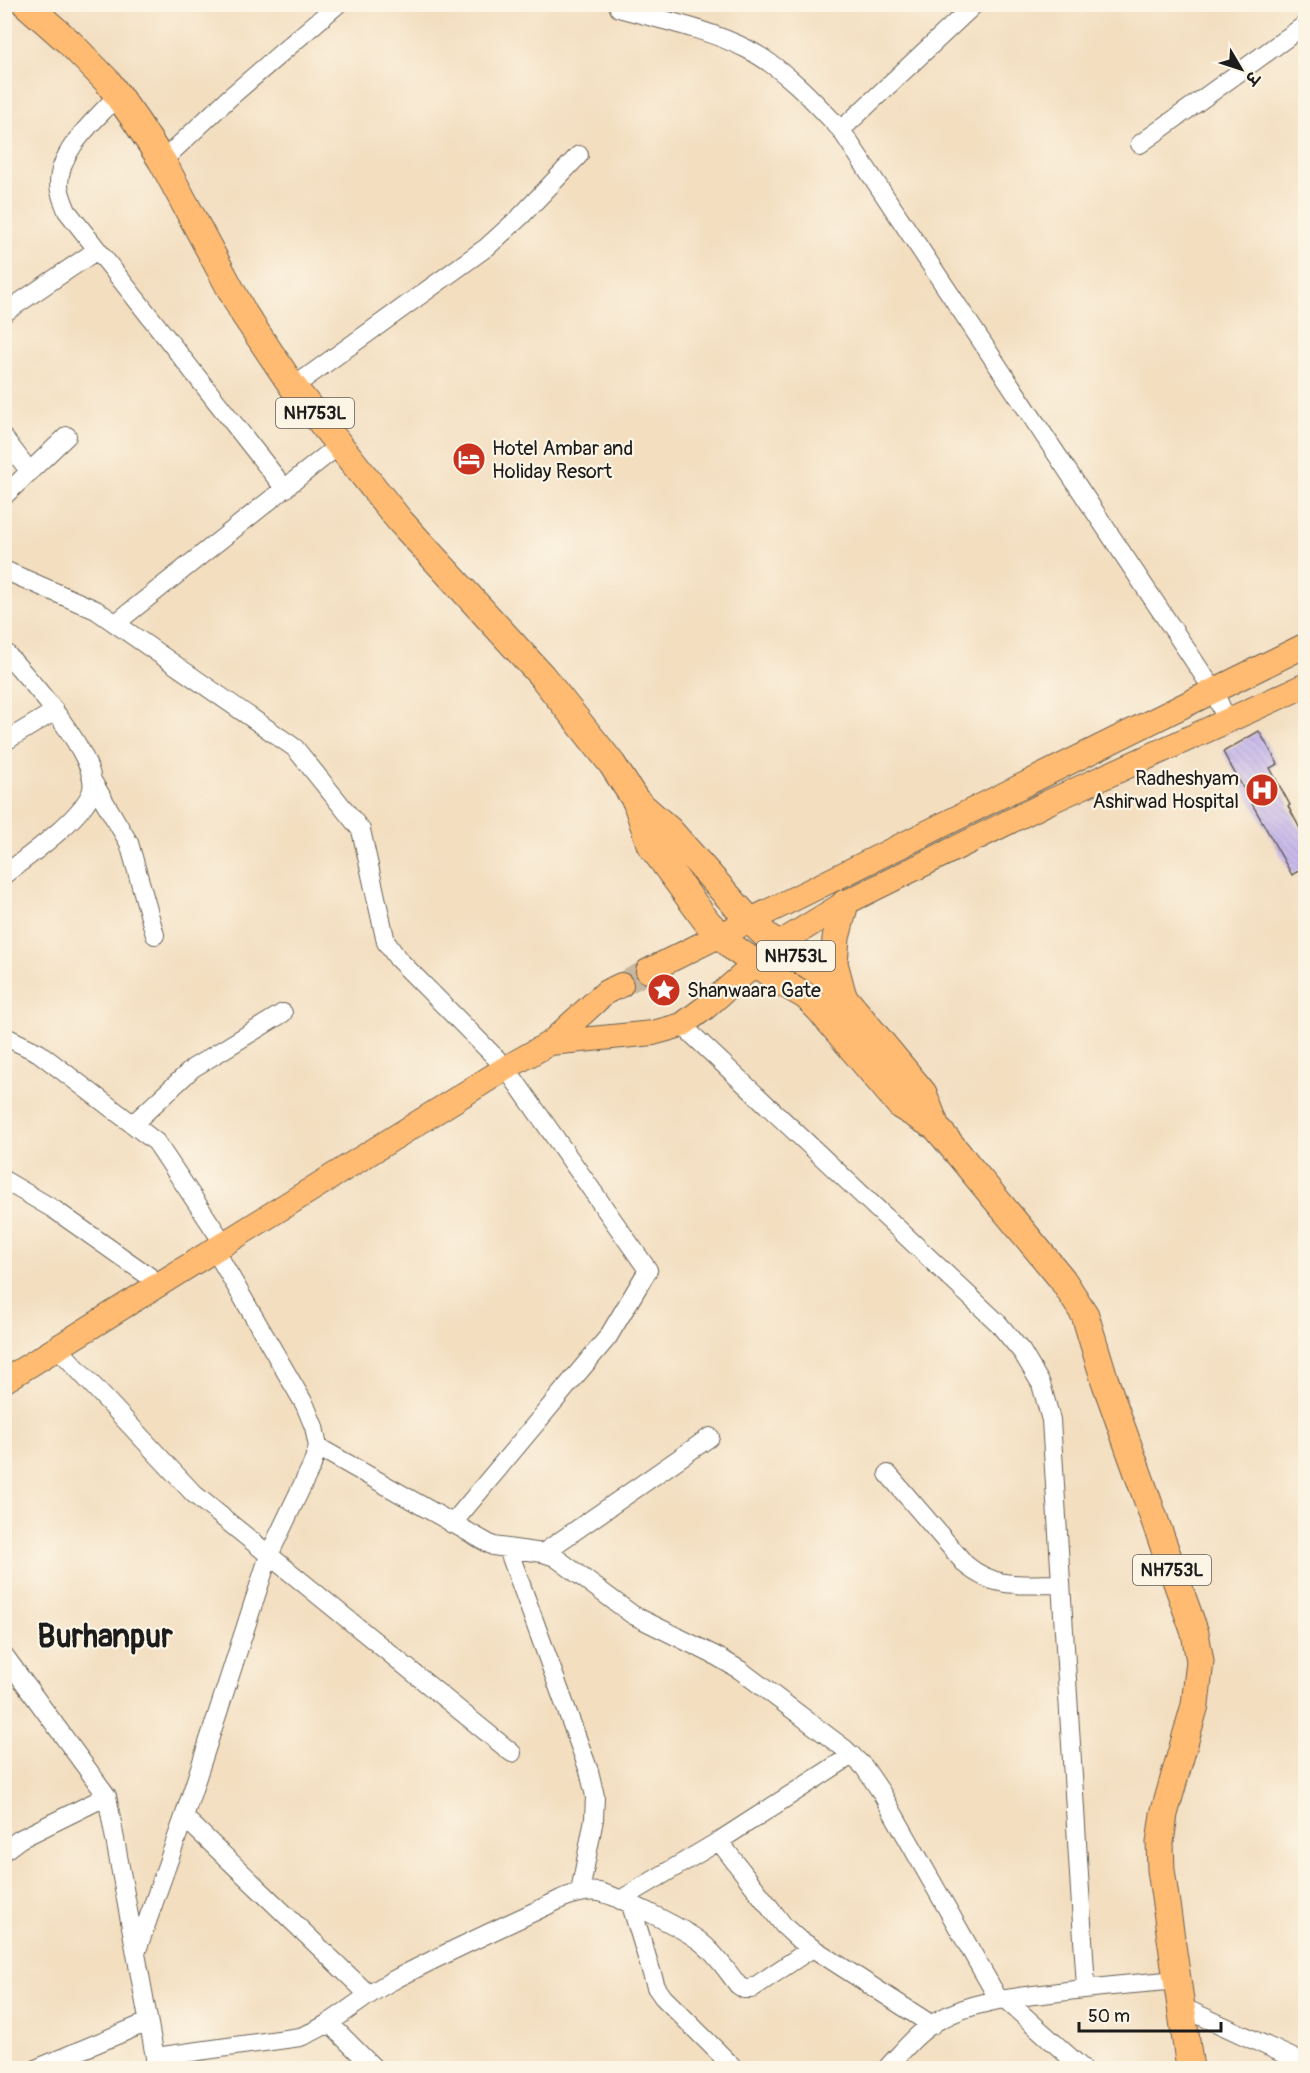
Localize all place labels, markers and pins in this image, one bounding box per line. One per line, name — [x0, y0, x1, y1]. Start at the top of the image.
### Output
place label: Hotel Ambar and Holiday Resort — [492, 436, 633, 484]
hotel icon: Hotel Ambar and Holiday Resort — [451, 441, 487, 477]
place label: Radheshyam Ashirwad Hospital — [1092, 766, 1239, 814]
hospital icon: Radheshyam Ashirwad Hospital — [1244, 772, 1280, 808]
place icon: Shanwaara Gate — [646, 972, 682, 1008]
place label: Shanwaara Gate — [687, 978, 821, 1003]

